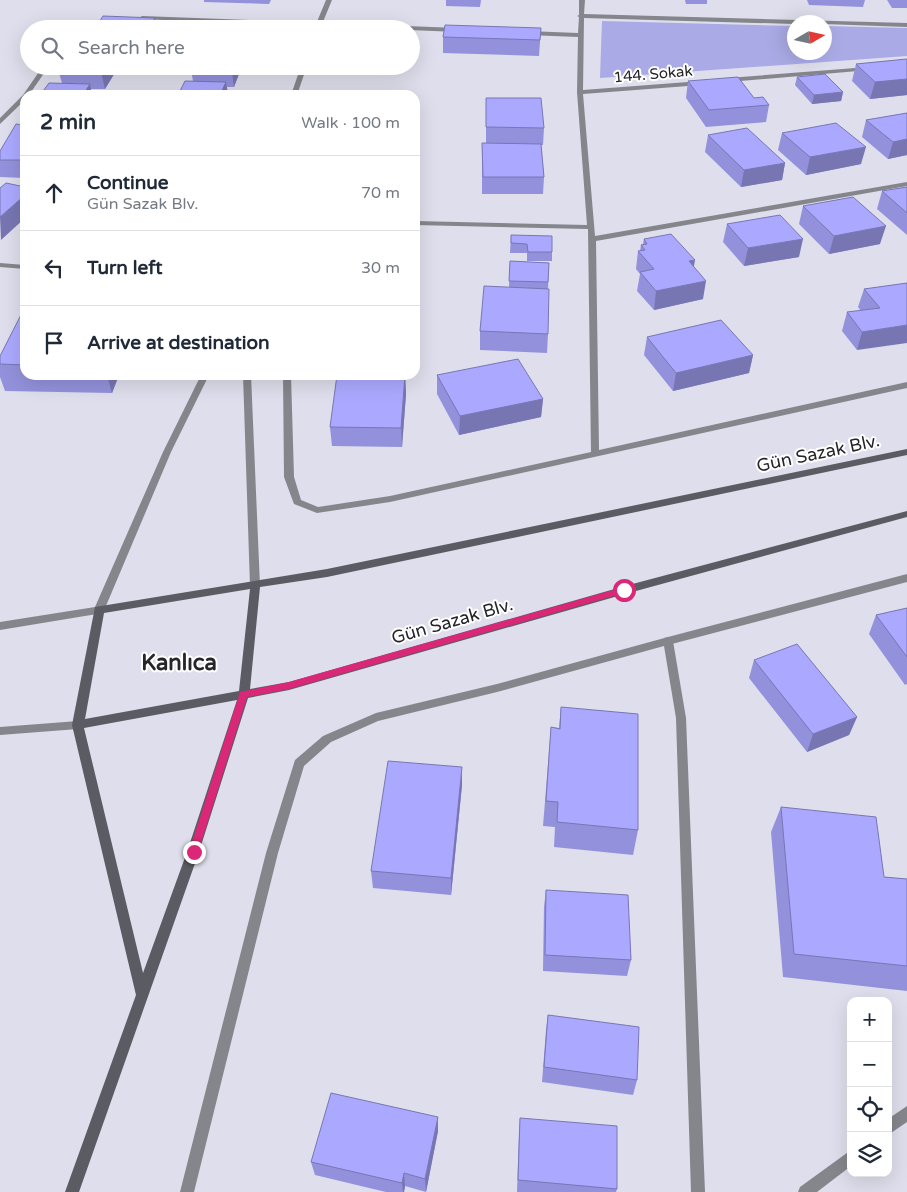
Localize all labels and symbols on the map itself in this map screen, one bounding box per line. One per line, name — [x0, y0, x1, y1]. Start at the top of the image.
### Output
north arrow — [787, 15, 832, 60]
street label: 144. Sokak — [613, 62, 693, 86]
street label: Gün Sazak Blv. — [754, 429, 882, 477]
route start — [613, 579, 636, 602]
street label: Gün Sazak Blv. — [389, 593, 515, 649]
district label: Kanlıca — [141, 650, 217, 676]
route end — [183, 841, 206, 864]

